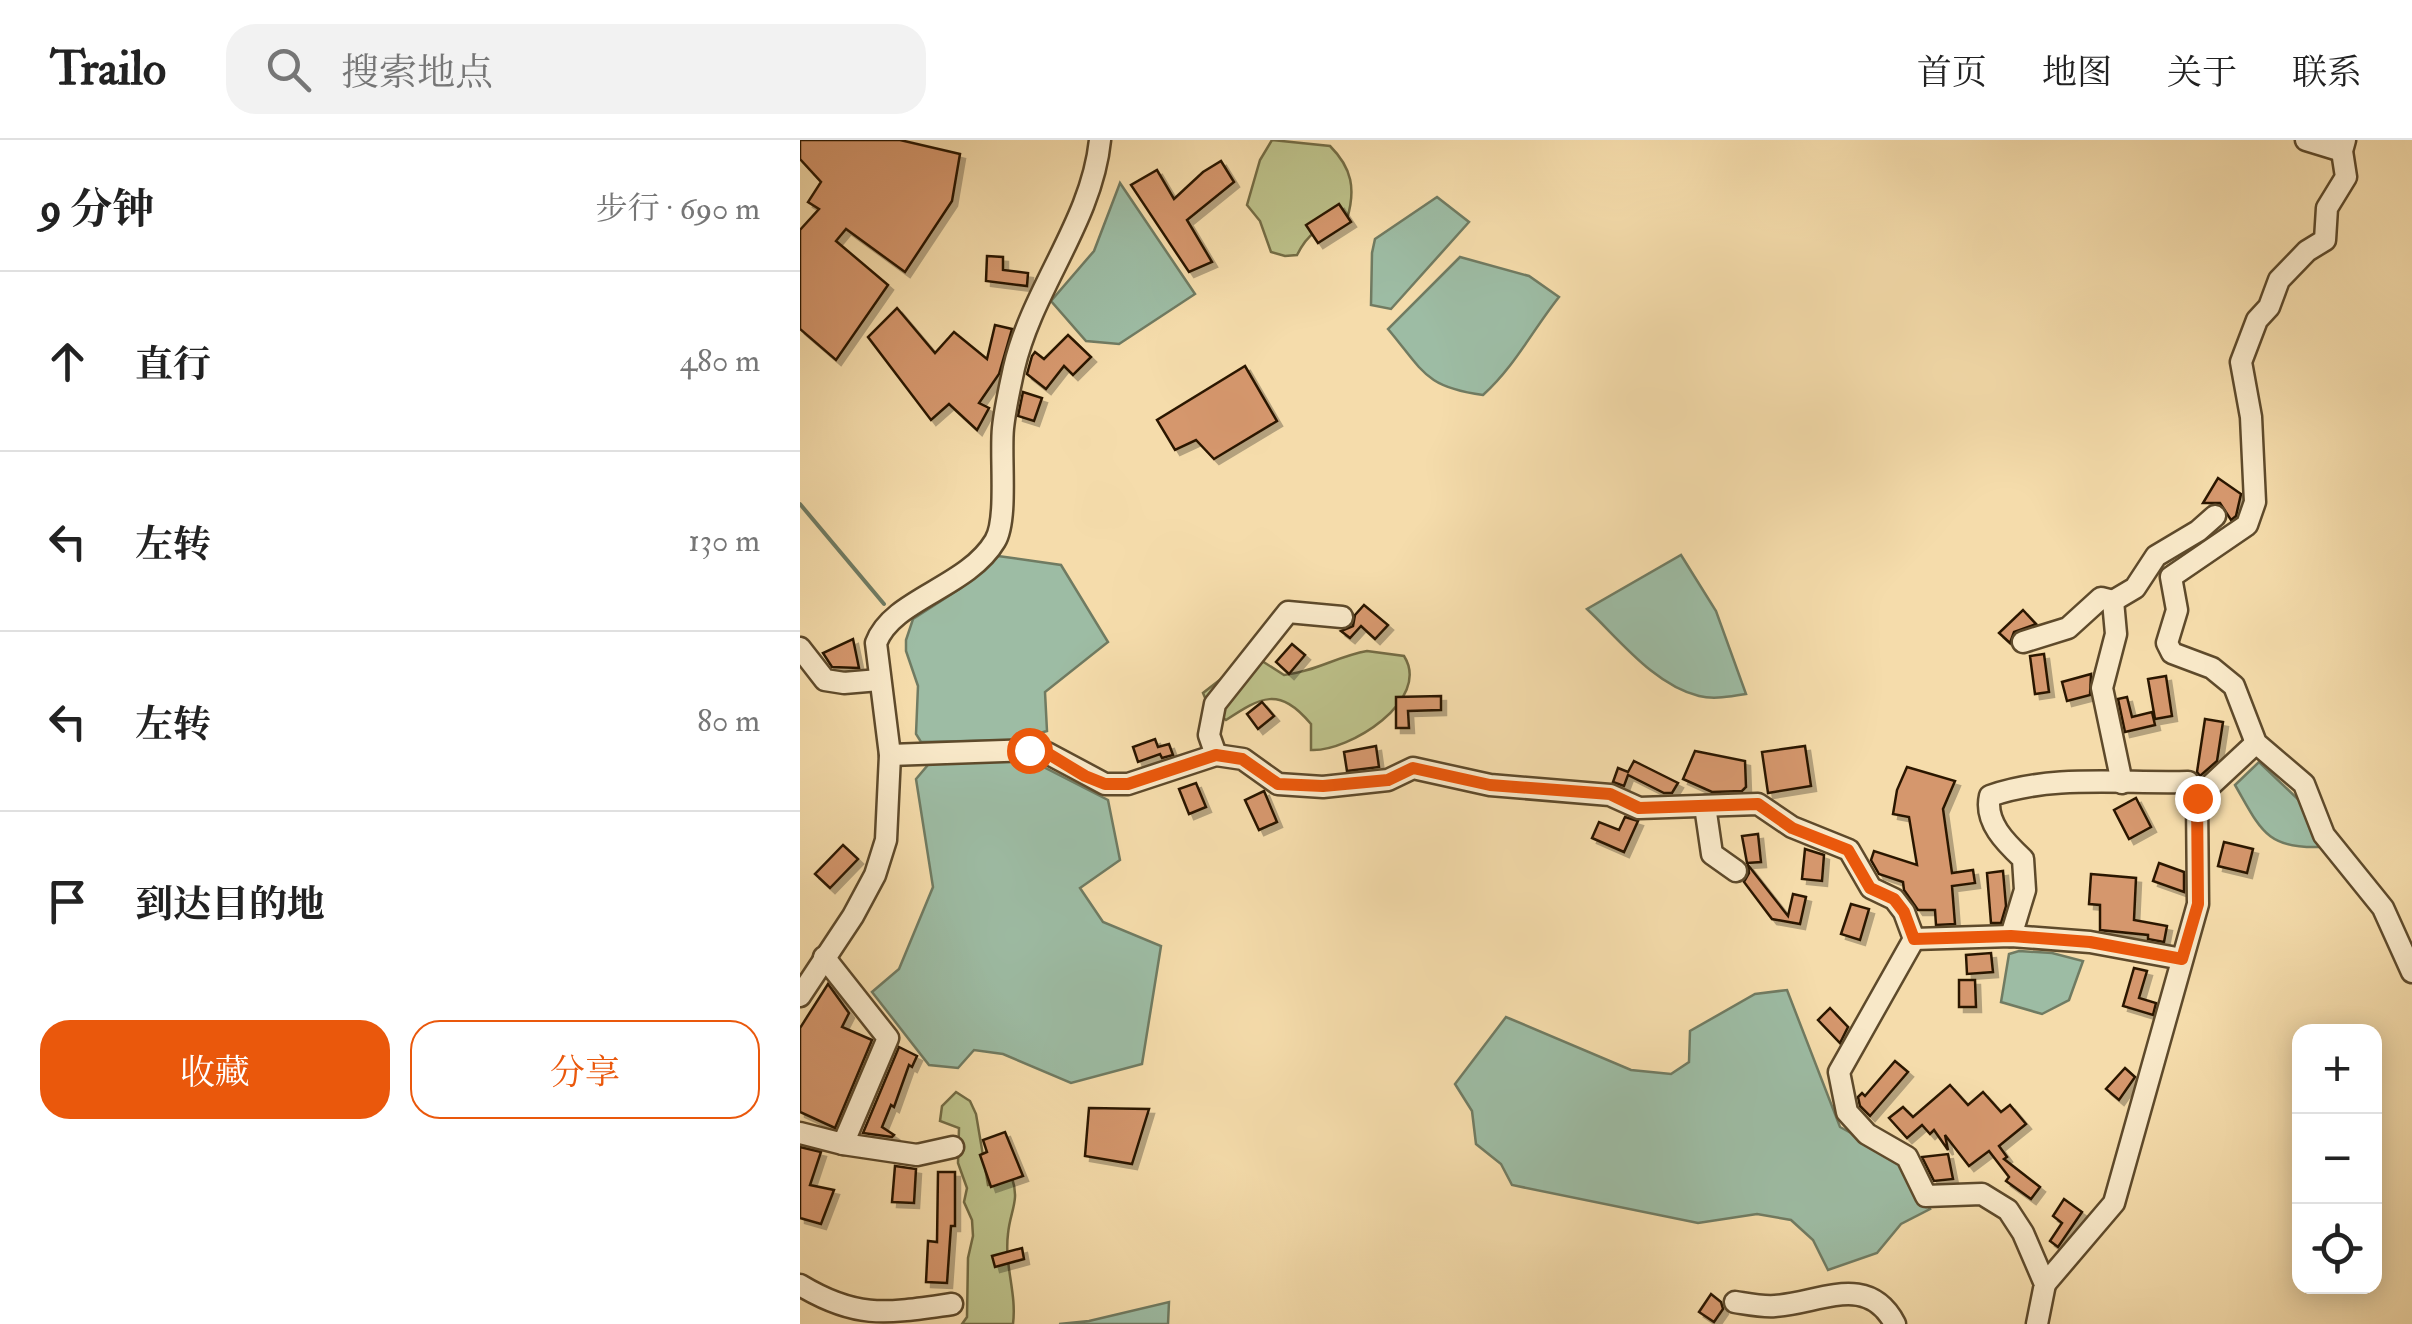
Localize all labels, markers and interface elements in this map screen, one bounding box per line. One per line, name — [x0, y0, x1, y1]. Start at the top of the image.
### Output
search box — [226, 24, 926, 114]
text: Trailo — [50, 39, 166, 99]
icon: search — [261, 42, 316, 97]
text: 搜索地点 — [341, 49, 493, 97]
text: 首页 — [1917, 51, 1987, 95]
text: 地图 — [2042, 51, 2112, 95]
text: 关于 — [2167, 51, 2237, 95]
text: 联系 — [2292, 51, 2362, 95]
text: 9 分钟 — [40, 184, 154, 236]
text: 步行 · 690 m — [596, 189, 760, 229]
icon: ahead — [40, 334, 95, 389]
text: 直行 — [135, 341, 211, 389]
text: 480 m — [680, 341, 760, 381]
icon: left — [40, 514, 95, 569]
text: 左转 — [135, 521, 211, 569]
text: 130 m — [688, 521, 760, 561]
icon: left — [40, 694, 95, 749]
text: 左转 — [135, 701, 211, 749]
text: 80 m — [697, 701, 760, 741]
route start — [1007, 728, 1053, 774]
route end — [2175, 776, 2221, 822]
icon: arrive — [40, 874, 95, 929]
text: 到达目的地 — [135, 881, 325, 929]
button: 收藏 — [40, 1020, 390, 1119]
button: 分享 — [410, 1020, 760, 1119]
map controls — [2292, 1024, 2382, 1294]
button: + — [2292, 1024, 2382, 1114]
button: − — [2292, 1114, 2382, 1204]
button: locate — [2292, 1204, 2382, 1294]

